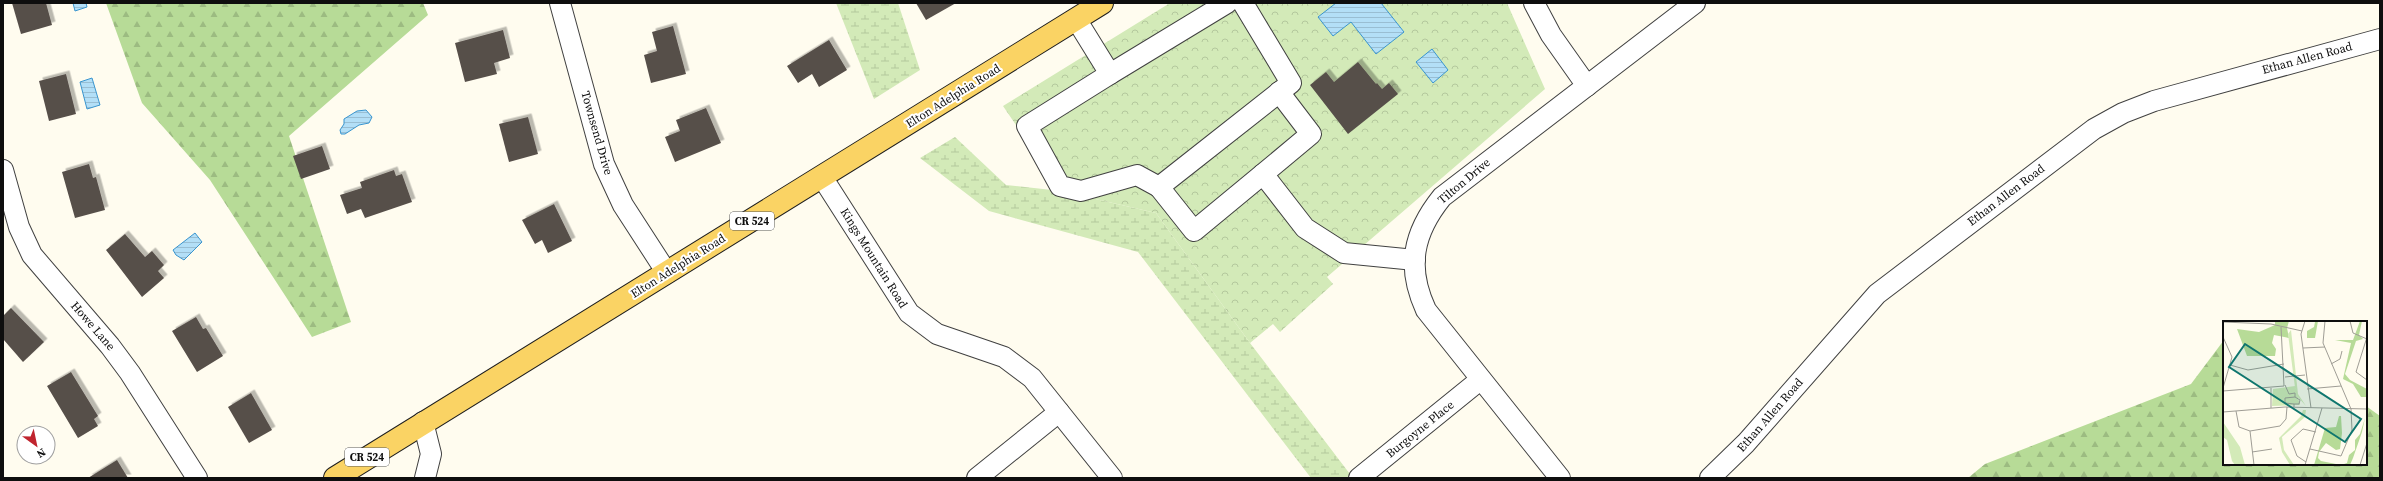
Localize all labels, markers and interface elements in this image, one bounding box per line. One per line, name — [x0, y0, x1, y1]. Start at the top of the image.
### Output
street label: Ethan Allen Road — [2260, 38, 2354, 78]
street label: Elton Adelphia Road — [903, 60, 1004, 132]
street label: Townsend Drive — [577, 89, 617, 177]
street label: Tilton Drive — [1434, 154, 1494, 208]
street label: Ethan Allen Road — [1964, 161, 2048, 229]
street label: Kings Mountain Road — [837, 205, 911, 311]
road number: CR 524 — [730, 212, 774, 230]
street label: Elton Adelphia Road — [628, 230, 729, 302]
street label: Howe Lane — [67, 298, 119, 354]
inset map — [2223, 321, 2367, 465]
street label: Ethan Allen Road — [1733, 375, 1807, 455]
street label: Burgoyne Place — [1383, 397, 1457, 461]
north arrow — [16, 425, 56, 465]
text: N — [34, 444, 49, 461]
road number: CR 524 — [345, 448, 389, 466]

